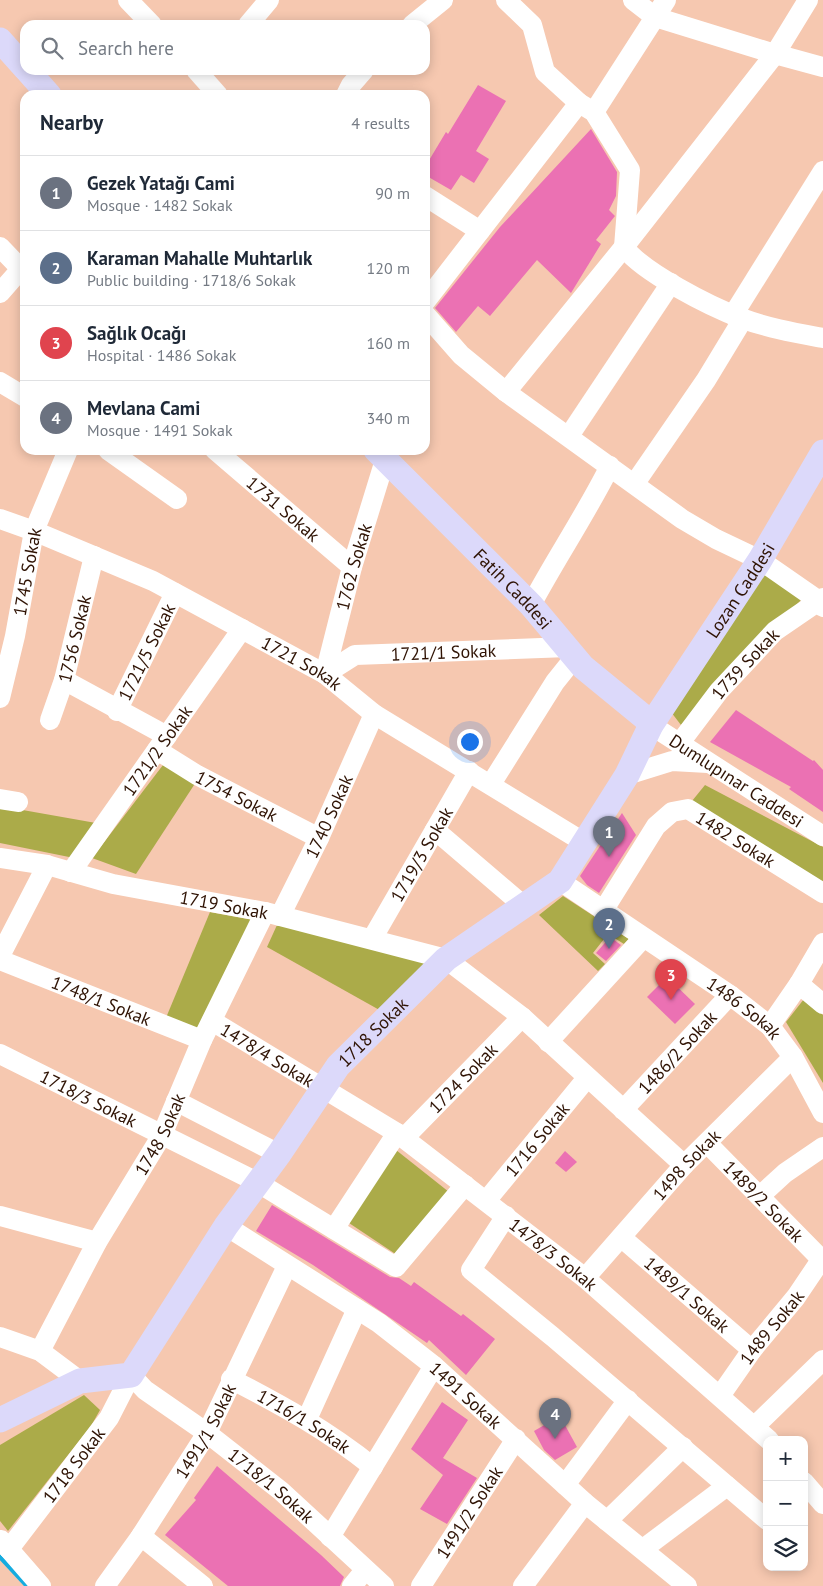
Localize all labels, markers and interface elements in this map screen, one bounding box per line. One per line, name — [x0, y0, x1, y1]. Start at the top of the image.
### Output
search box — [20, 20, 430, 75]
icon: search — [38, 34, 66, 62]
text: Search here — [78, 36, 174, 60]
text: Nearby — [40, 109, 103, 136]
text: 4 results — [351, 113, 410, 133]
text: Gezek Yatağı Cami — [87, 171, 235, 195]
text: 1 — [51, 183, 61, 203]
text: 90 m — [375, 183, 410, 203]
text: Mosque · 1482 Sokak — [87, 195, 233, 215]
text: Karaman Mahalle Muhtarlık — [87, 246, 312, 270]
text: 2 — [51, 258, 61, 278]
text: 120 m — [367, 258, 410, 278]
text: Public building · 1718/6 Sokak — [87, 270, 296, 290]
text: Sağlık Ocağı — [87, 321, 186, 345]
text: 3 — [51, 333, 61, 353]
text: 160 m — [367, 333, 410, 353]
text: Hospital · 1486 Sokak — [87, 345, 236, 365]
text: Mevlana Cami — [87, 396, 200, 420]
text: 4 — [51, 408, 61, 428]
text: 340 m — [367, 408, 410, 428]
text: Mosque · 1491 Sokak — [87, 420, 233, 440]
street label: 1731 Sokak — [242, 471, 325, 546]
street label: 1762 Sokak — [330, 520, 376, 613]
street label: 1745 Sokak — [7, 525, 46, 618]
street label: Lozan Caddesi — [700, 538, 779, 642]
street label: Fatih Caddesi — [469, 543, 558, 634]
street label: 1756 Sokak — [52, 592, 96, 685]
street label: 1721/5 Sokak — [112, 599, 180, 704]
street label: 1739 Sokak — [706, 623, 784, 704]
street label: 1721 Sokak — [258, 630, 347, 695]
street label: 1721/1 Sokak — [390, 638, 497, 665]
street label: 1721/2 Sokak — [117, 700, 197, 800]
your location — [457, 729, 483, 755]
street label: Dumlupınar Caddesi — [665, 729, 808, 832]
street label: 1754 Sokak — [192, 765, 282, 826]
street label: 1740 Sokak — [299, 770, 357, 862]
street label: 1719/3 Sokak — [385, 802, 458, 906]
street label: 1482 Sokak — [692, 805, 780, 872]
pin: 1 — [593, 816, 625, 857]
street label: 1719 Sokak — [178, 885, 270, 924]
pin: 2 — [593, 908, 625, 949]
pin: 3 — [655, 959, 687, 1000]
street label: 1748/1 Sokak — [48, 970, 155, 1030]
street label: 1486 Sokak — [702, 971, 787, 1044]
street label: 1718 Sokak — [333, 992, 413, 1071]
street label: 1486/2 Sokak — [632, 1005, 721, 1099]
street label: 1478/4 Sokak — [216, 1017, 319, 1092]
street label: 1724 Sokak — [423, 1038, 502, 1118]
street label: 1718/3 Sokak — [36, 1064, 141, 1132]
street label: 1748 Sokak — [129, 1089, 190, 1179]
street label: 1716 Sokak — [499, 1097, 574, 1181]
street label: 1498 Sokak — [647, 1124, 725, 1205]
street label: 1489/2 Sokak — [719, 1155, 809, 1247]
street label: 1478/3 Sokak — [505, 1212, 603, 1296]
street label: 1489/1 Sokak — [640, 1251, 735, 1338]
street label: 1489 Sokak — [734, 1285, 809, 1369]
street label: 1491 Sokak — [425, 1356, 507, 1434]
street label: 1491/1 Sokak — [169, 1379, 241, 1483]
street label: 1716/1 Sokak — [253, 1383, 356, 1458]
pin: 4 — [539, 1398, 571, 1439]
street label: 1718 Sokak — [37, 1422, 110, 1507]
map controls — [763, 1436, 808, 1571]
button: + — [763, 1436, 808, 1481]
street label: 1718/1 Sokak — [224, 1443, 320, 1528]
street label: 1491/2 Sokak — [430, 1461, 507, 1563]
button: − — [763, 1481, 808, 1526]
button: layers — [763, 1526, 808, 1571]

